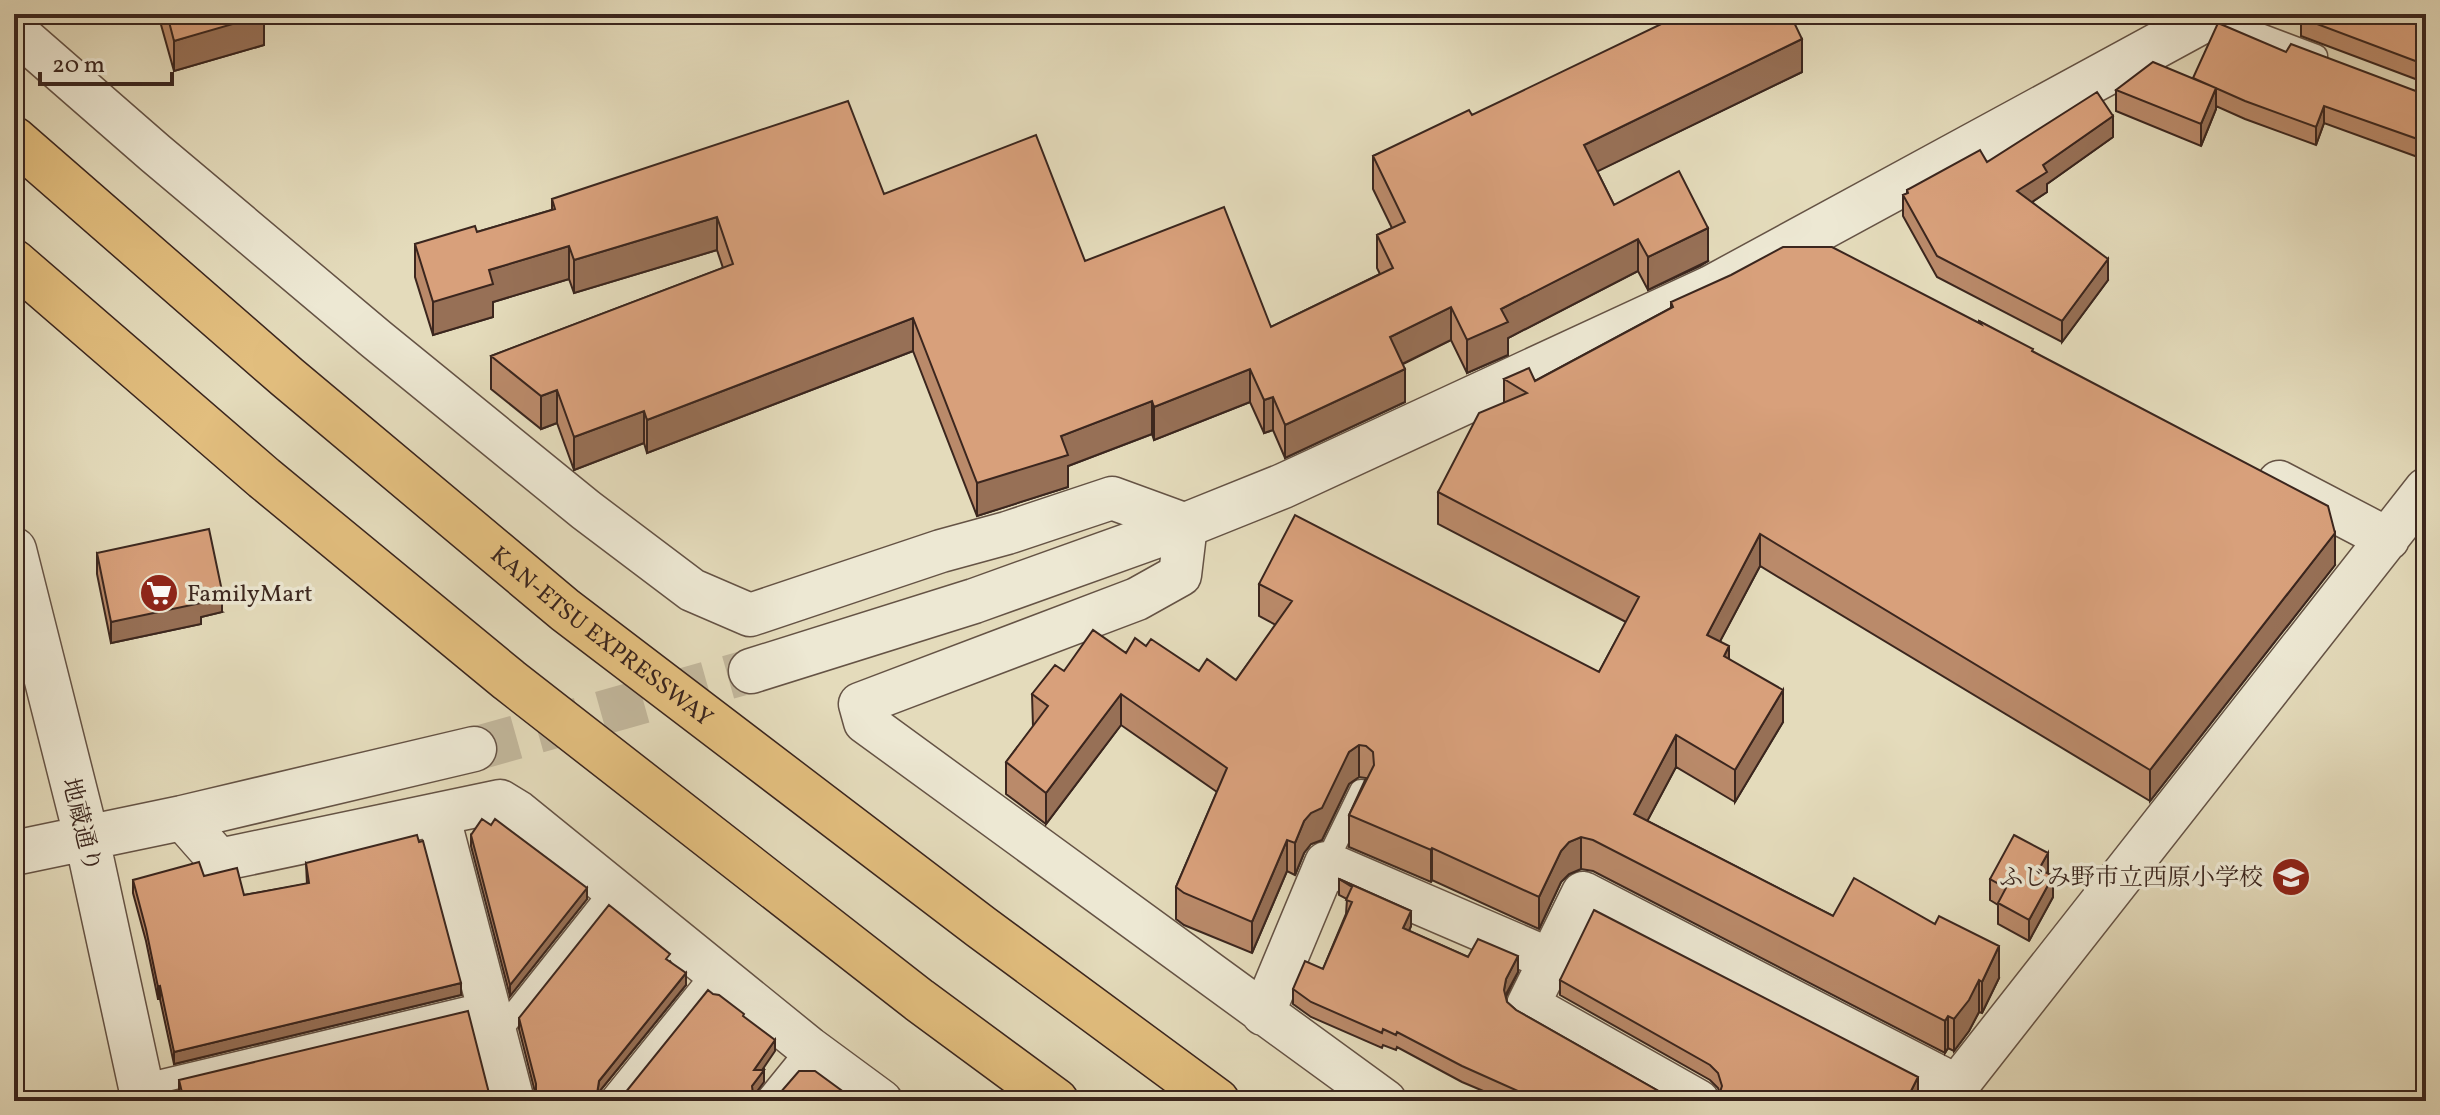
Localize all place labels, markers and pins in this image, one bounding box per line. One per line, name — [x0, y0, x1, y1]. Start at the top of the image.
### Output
supermarket icon: FamilyMart — [138, 572, 180, 614]
place label: FamilyMart — [187, 578, 313, 612]
school or university icon: ふじみ野市立西原小学校 — [2270, 856, 2312, 898]
place label: ふじみ野市立西原小学校 — [1999, 862, 2263, 896]

